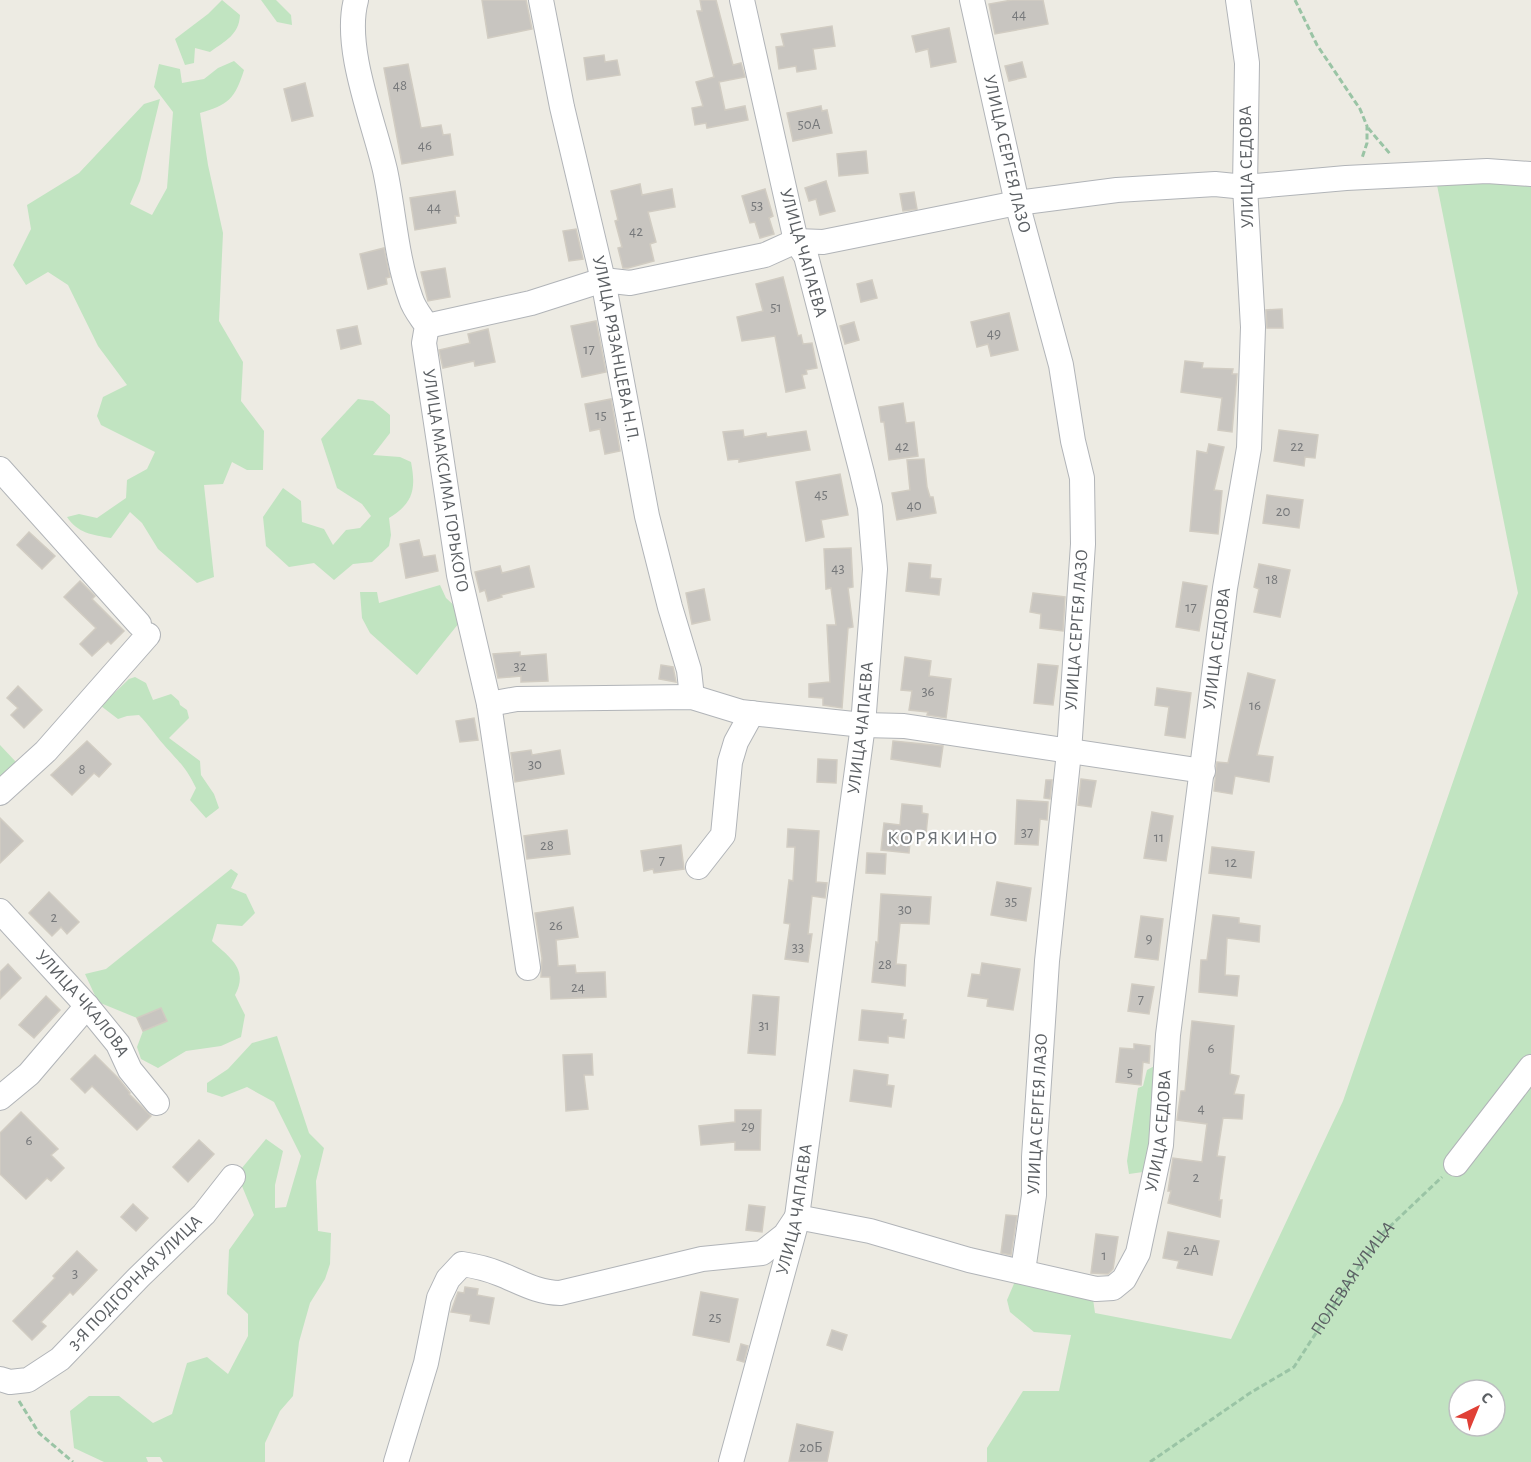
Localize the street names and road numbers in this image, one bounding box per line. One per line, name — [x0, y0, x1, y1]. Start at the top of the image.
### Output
street label: УЛИЦА СЕРГЕЯ ЛАЗО — [980, 73, 1034, 235]
street label: УЛИЦА СЕДОВА — [1237, 105, 1257, 229]
street label: УЛИЦА ЧАПАЕВА — [776, 187, 830, 320]
street label: УЛИЦА РЯЗАНЦЕВА Н.П. — [589, 254, 642, 444]
street label: УЛИЦА МАКСИМА ГОРЬКОГО — [419, 368, 472, 594]
street label: УЛИЦА СЕРГЕЯ ЛАЗО — [1062, 549, 1092, 711]
street label: УЛИЦА СЕДОВА — [1201, 586, 1234, 711]
street label: УЛИЦА ЧАПАЕВА — [845, 661, 877, 795]
street label: УЛИЦА ЧКАЛОВА — [32, 947, 132, 1060]
street label: УЛИЦА СЕРГЕЯ ЛАЗО — [1025, 1033, 1051, 1195]
street label: УЛИЦА СЕДОВА — [1142, 1069, 1175, 1193]
street label: УЛИЦА ЧАПАЕВА — [774, 1142, 816, 1277]
street label: 3-Я ПОДГОРНАЯ УЛИЦА — [65, 1212, 206, 1353]
street label: ПОЛЕВАЯ УЛИЦА — [1308, 1218, 1398, 1339]

